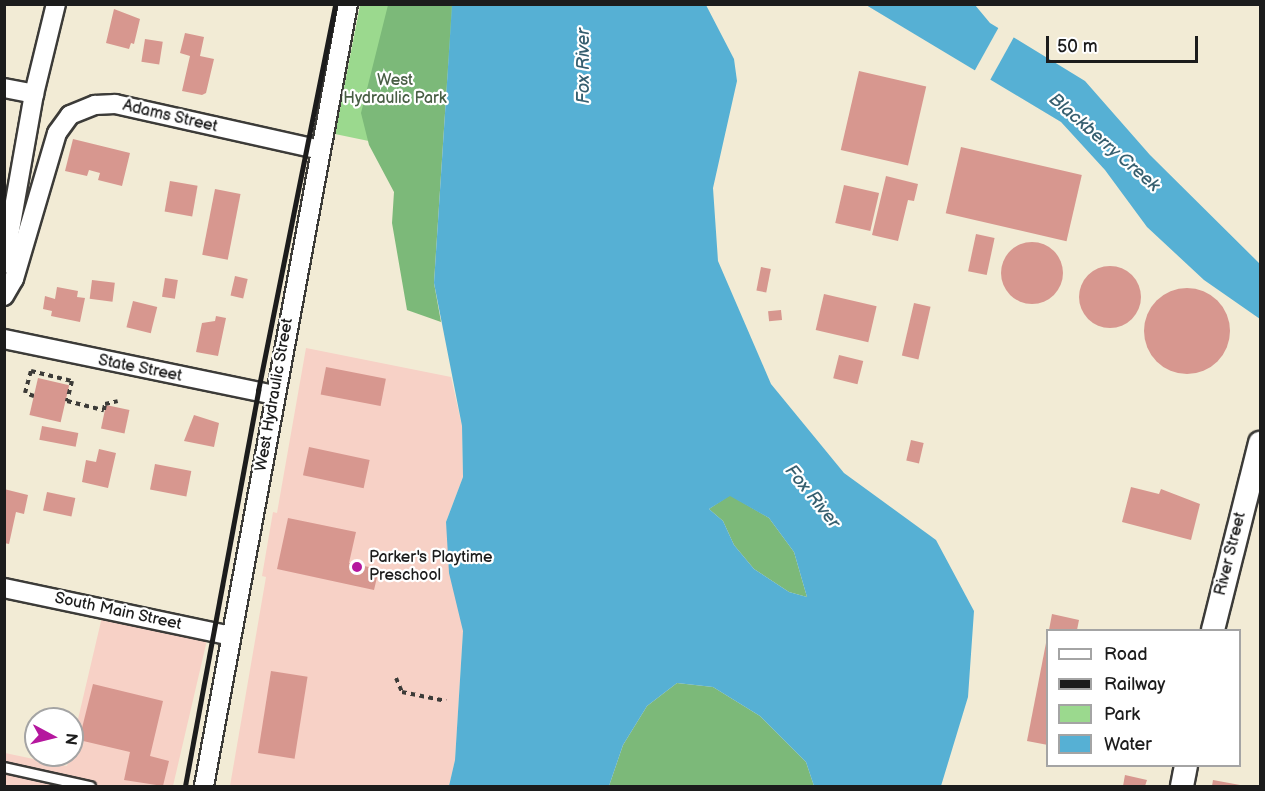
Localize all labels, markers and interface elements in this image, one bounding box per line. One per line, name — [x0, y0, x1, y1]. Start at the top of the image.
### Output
scale bar — [1049, 24, 1200, 62]
water label: Fox River — [573, 28, 595, 104]
text: 50 m — [1057, 36, 1098, 57]
park label: West Hydraulic Park — [343, 71, 447, 109]
water label: Blackberry Creek — [1044, 89, 1164, 197]
street label: Adams Street — [121, 97, 219, 137]
street label: West Hydraulic Street — [252, 317, 298, 473]
street label: State Street — [96, 351, 184, 387]
water label: Fox River — [780, 461, 844, 533]
street label: River Street — [1211, 510, 1251, 598]
place label: Parker's Playtime Preschool — [369, 548, 493, 586]
marker: Parker's Playtime Preschool — [350, 560, 364, 574]
street label: South Main Street — [53, 589, 183, 635]
legend — [1046, 629, 1241, 767]
text: Road — [1104, 644, 1148, 665]
text: Railway — [1104, 674, 1166, 695]
text: Park — [1104, 704, 1140, 725]
north arrow — [24, 707, 84, 767]
text: N — [60, 732, 81, 746]
text: Water — [1104, 734, 1152, 755]

